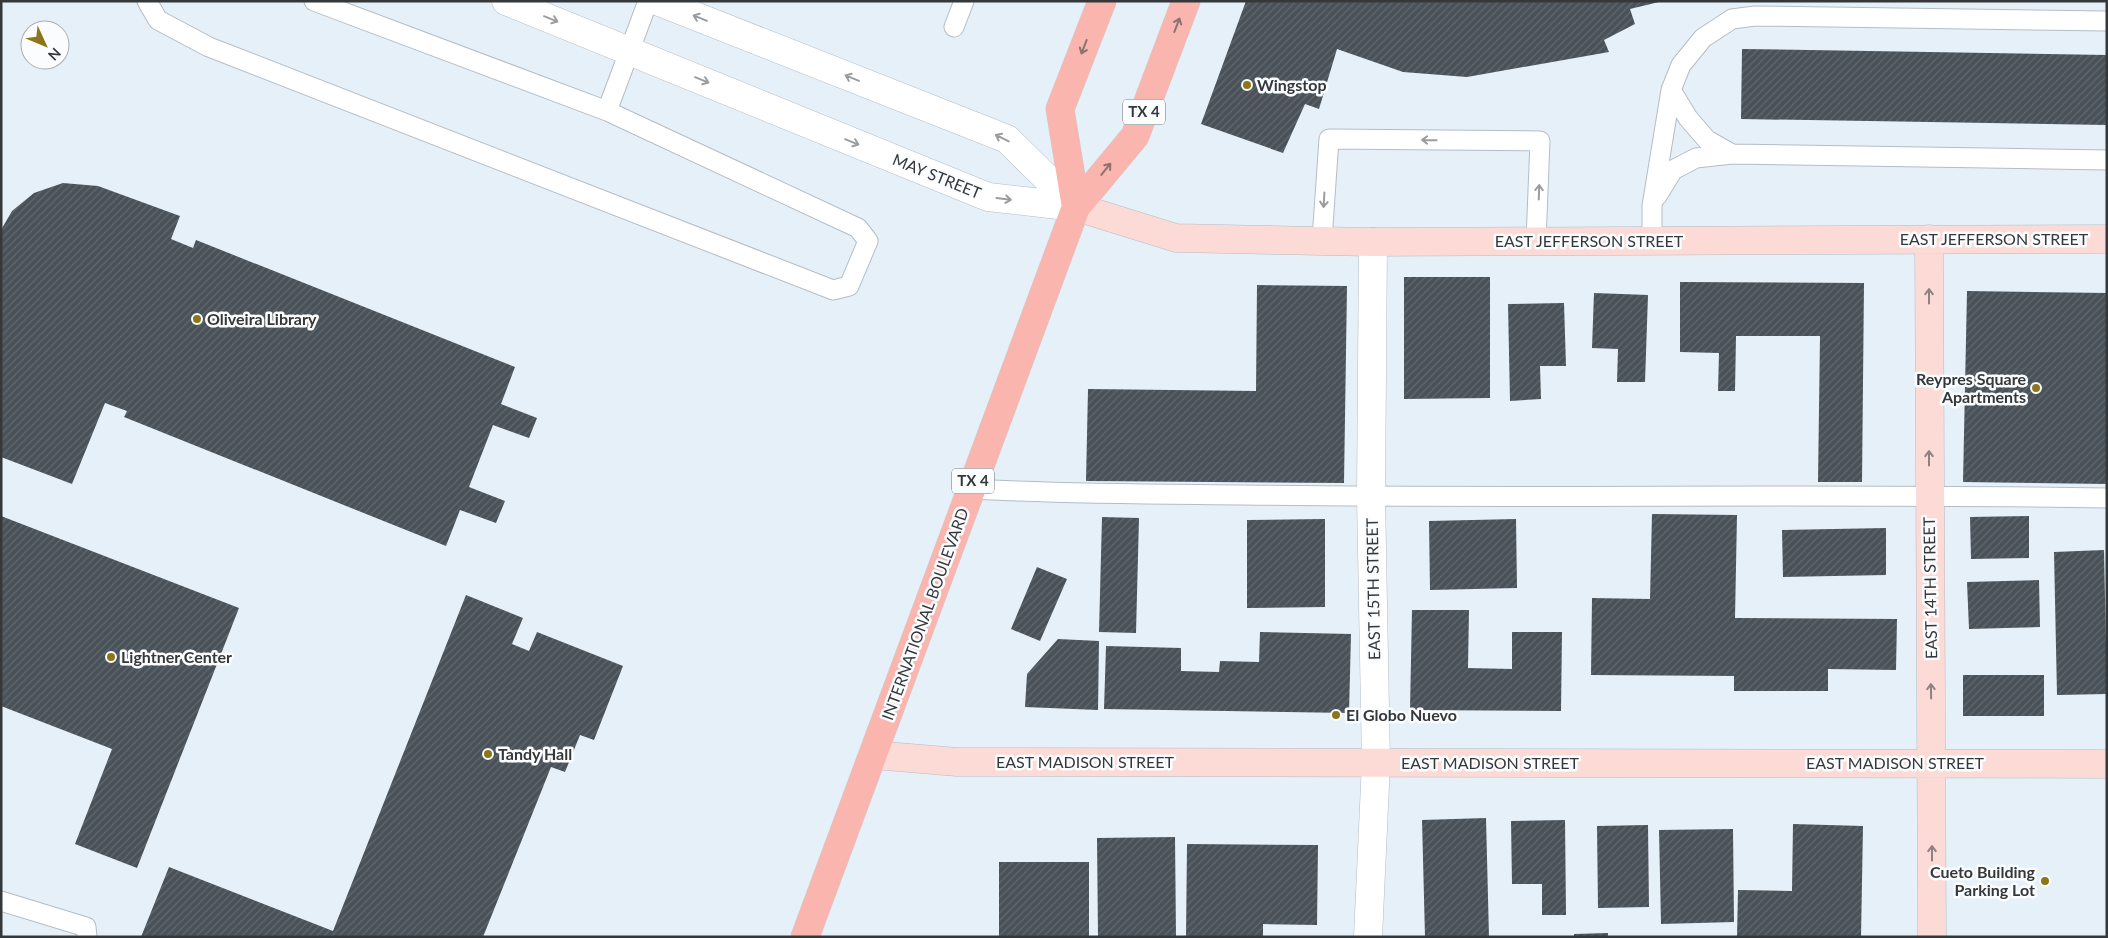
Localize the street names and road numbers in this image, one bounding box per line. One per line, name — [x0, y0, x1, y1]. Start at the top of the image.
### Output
road number: TX 4 — [1123, 100, 1165, 124]
street label: MAY STREET — [890, 149, 985, 202]
street label: EAST JEFFERSON STREET — [1900, 229, 2089, 248]
street label: EAST JEFFERSON STREET — [1495, 231, 1684, 250]
road number: TX 4 — [952, 468, 994, 494]
street label: INTERNATIONAL BOULEVARD — [877, 505, 972, 722]
street label: EAST 14TH STREET — [1919, 516, 1940, 659]
street label: EAST 15TH STREET — [1362, 517, 1383, 660]
street label: EAST MADISON STREET — [996, 752, 1175, 771]
street label: EAST MADISON STREET — [1401, 753, 1580, 772]
street label: EAST MADISON STREET — [1806, 753, 1985, 772]

